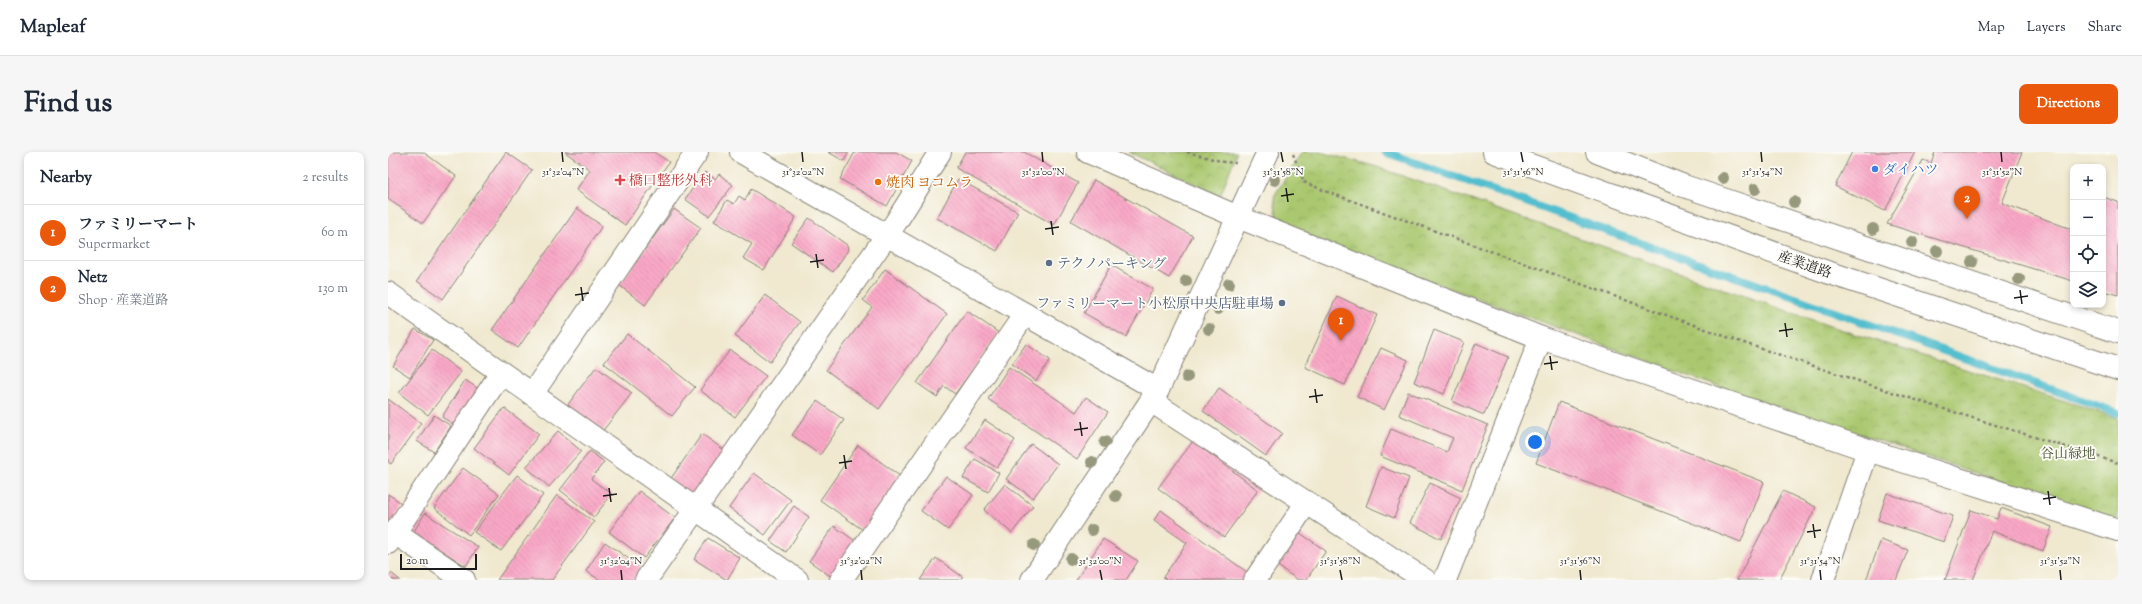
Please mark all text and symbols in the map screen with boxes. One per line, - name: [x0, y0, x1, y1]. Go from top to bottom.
- text: Mapleaf: [20, 14, 86, 41]
- text: Map: [1978, 18, 2005, 38]
- text: Layers: [2027, 18, 2065, 38]
- text: Share: [2087, 18, 2122, 38]
- text: Find us: [24, 84, 112, 124]
- button: Directions: [2019, 84, 2118, 124]
- place label: ダイハツ: [1883, 161, 1938, 181]
- marker: ダイハツ: [1870, 164, 1880, 174]
- map controls: [2070, 164, 2106, 308]
- button: +: [2070, 164, 2106, 200]
- text: 31°32'04"N: [542, 165, 584, 180]
- text: 31°32'02"N: [782, 165, 824, 180]
- text: 31°32'00"N: [1021, 165, 1065, 180]
- text: 31°31'58"N: [1263, 165, 1303, 180]
- text: 31°31'56"N: [1503, 165, 1543, 180]
- text: 31°31'54"N: [1742, 165, 1782, 180]
- text: 31°31'52"N: [1982, 165, 2022, 180]
- text: Nearby: [40, 166, 92, 190]
- text: 2 results: [303, 169, 348, 187]
- place label: 橋口整形外科: [629, 172, 713, 192]
- marker: 橋口整形外科: [614, 174, 626, 186]
- place label: 焼肉 ヨコムラ: [886, 174, 973, 194]
- marker: 焼肉 ヨコムラ: [873, 177, 883, 187]
- pin: 2: [1954, 186, 1980, 219]
- button: −: [2070, 200, 2106, 236]
- text: ファミリーマート: [78, 215, 198, 236]
- text: 1: [51, 224, 55, 242]
- text: 60 m: [321, 224, 348, 242]
- text: Supermarket: [78, 236, 150, 254]
- button: locate: [2070, 236, 2106, 272]
- street label: 産業道路: [1775, 247, 1834, 284]
- place label: テクノパーキング: [1057, 255, 1167, 275]
- marker: テクノパーキング: [1044, 258, 1054, 268]
- text: Netz: [78, 268, 107, 289]
- button: layers: [2070, 272, 2106, 308]
- text: 2: [50, 280, 56, 298]
- text: 130 m: [318, 280, 348, 298]
- text: Shop · 産業道路: [78, 292, 168, 310]
- place label: ファミリーマート小松原中央店駐車場: [1036, 295, 1274, 315]
- marker: ファミリーマート小松原中央店駐車場: [1277, 298, 1287, 308]
- pin: 1: [1328, 308, 1354, 341]
- your location: [1525, 432, 1545, 452]
- park label: 谷山緑地: [2040, 445, 2096, 465]
- scale bar: [400, 552, 477, 571]
- text: 20 m: [406, 553, 428, 569]
- text: 31°32'04"N: [600, 554, 642, 569]
- text: 31°32'02"N: [840, 554, 882, 569]
- text: 31°32'00"N: [1078, 554, 1122, 569]
- text: 31°31'58"N: [1320, 554, 1360, 569]
- text: 31°31'56"N: [1560, 554, 1600, 569]
- text: 31°31'54"N: [1800, 554, 1840, 569]
- text: 31°31'52"N: [2040, 554, 2080, 569]

